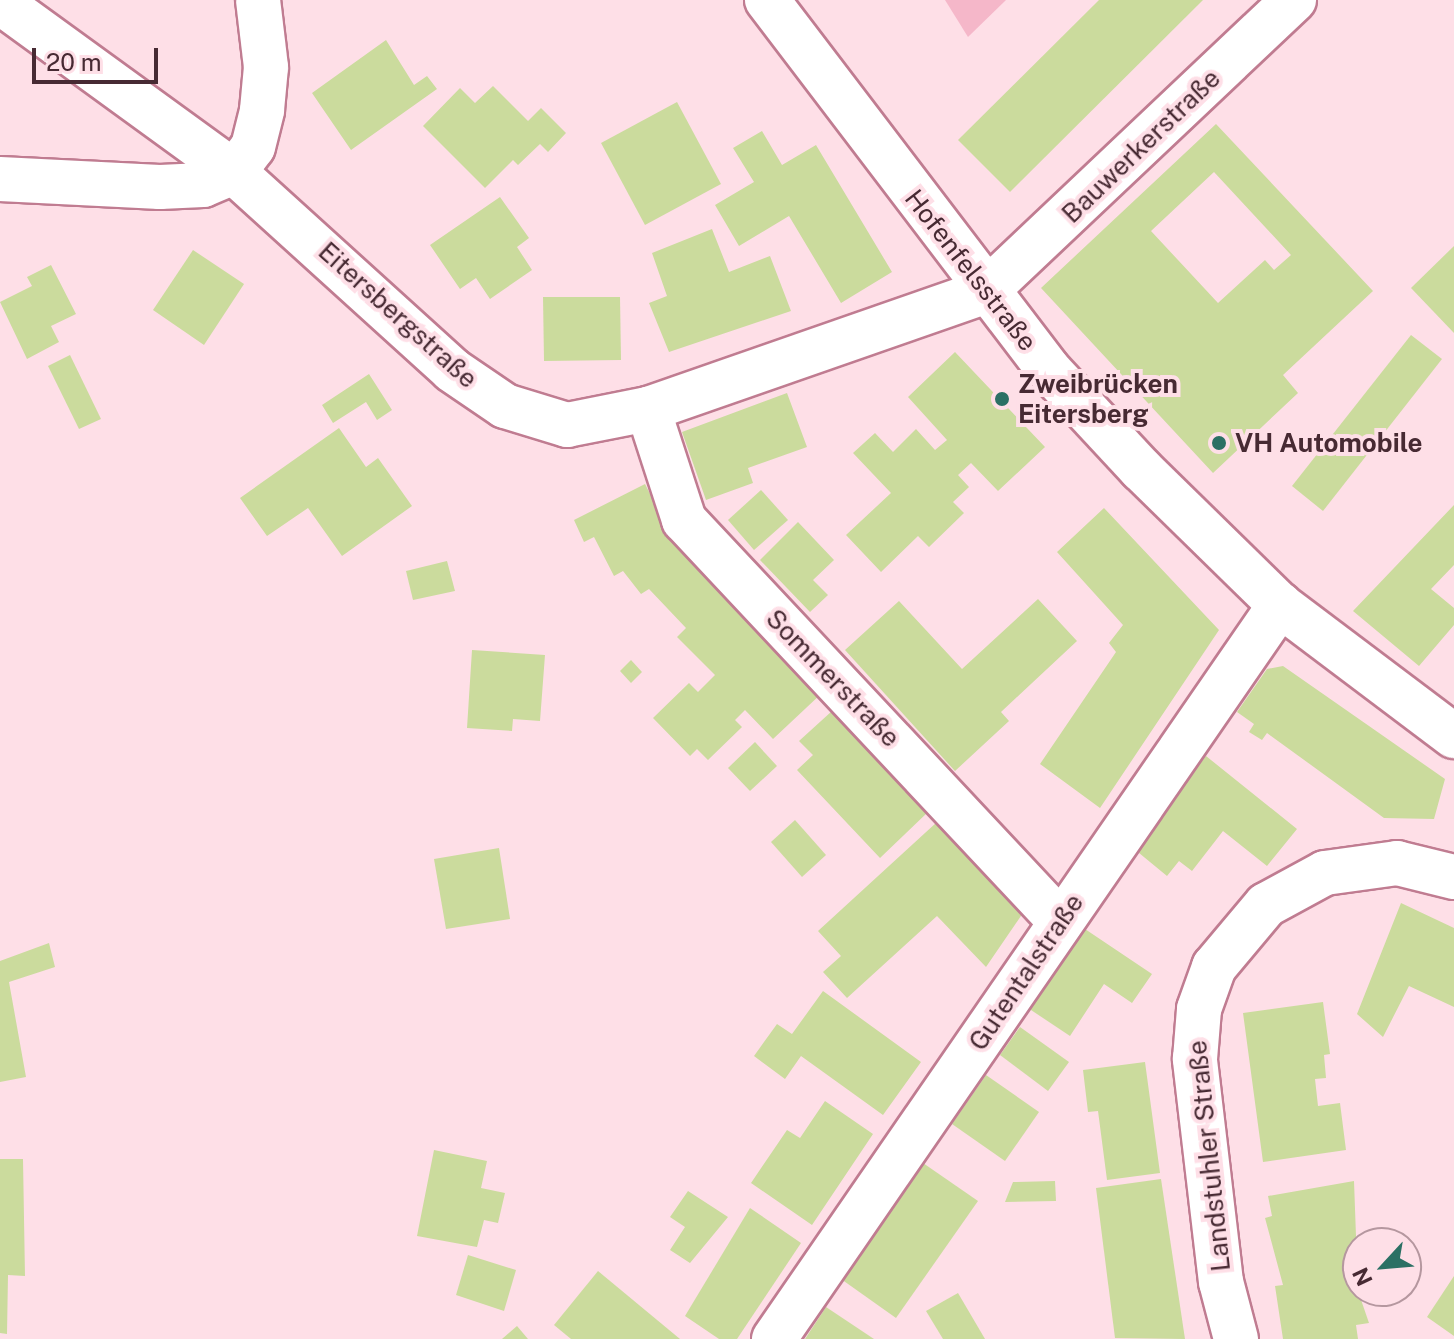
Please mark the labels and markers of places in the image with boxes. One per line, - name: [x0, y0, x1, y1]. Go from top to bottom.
- place label: Zweibrücken Eitersberg: [1018, 368, 1178, 430]
- marker: Zweibrücken Eitersberg: [993, 390, 1011, 408]
- place label: VH Automobile: [1235, 427, 1422, 459]
- marker: VH Automobile: [1210, 434, 1228, 452]

